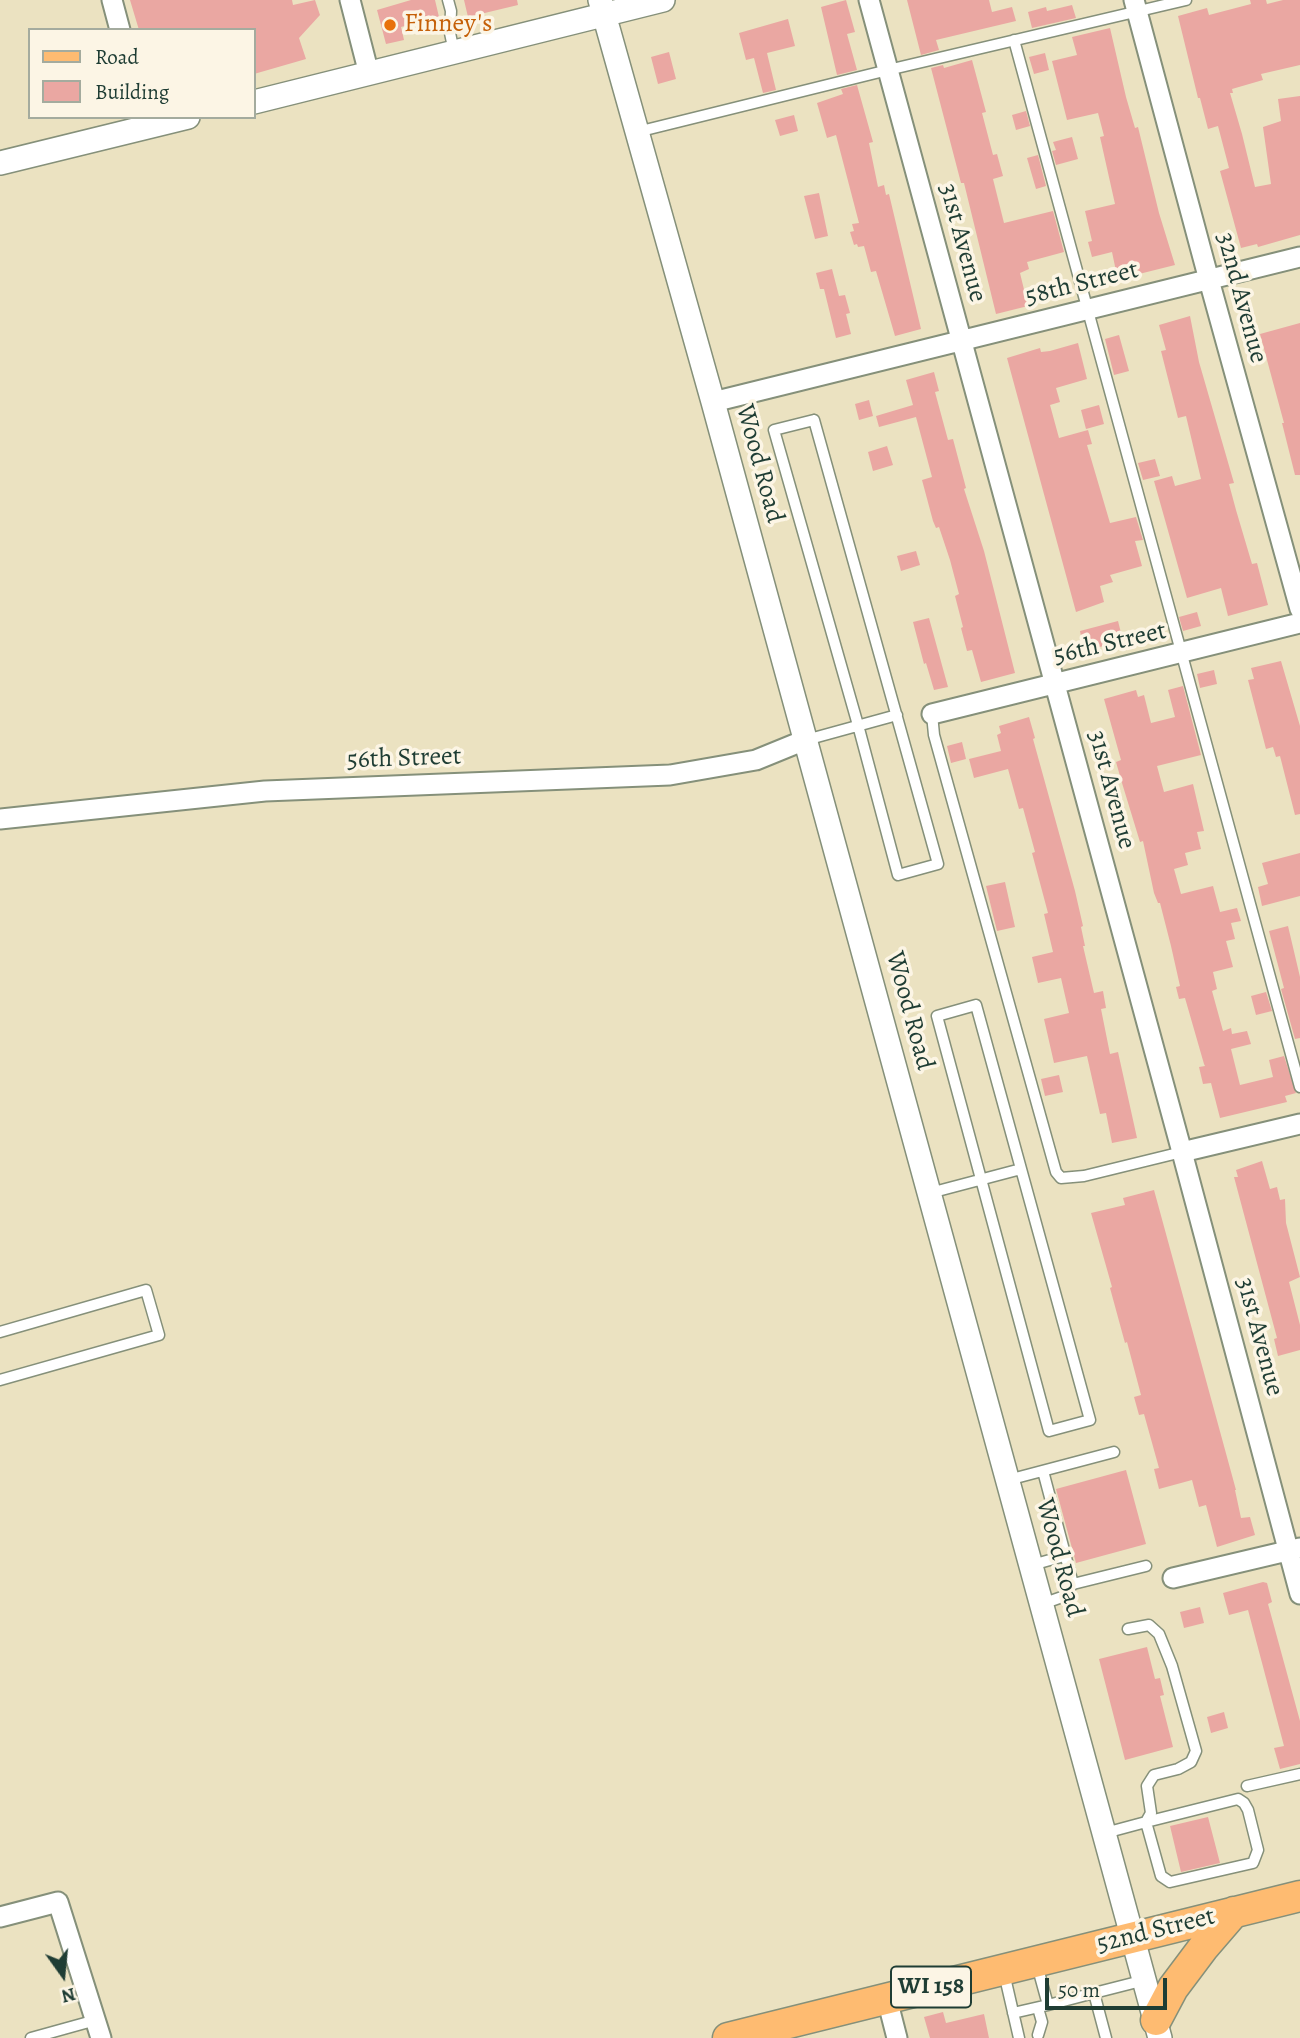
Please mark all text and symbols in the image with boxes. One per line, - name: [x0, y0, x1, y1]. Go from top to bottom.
- place label: Finney's: [404, 9, 492, 41]
- marker: Finney's: [382, 17, 398, 33]
- legend: [28, 28, 256, 119]
- text: Road: [95, 43, 139, 71]
- text: Building: [95, 78, 169, 106]
- street label: 31st Avenue: [931, 180, 993, 306]
- street label: 32nd Avenue: [1209, 229, 1273, 367]
- street label: 58th Street: [1022, 255, 1142, 313]
- street label: Wood Road: [728, 401, 790, 527]
- street label: 56th Street: [1051, 616, 1169, 672]
- street label: 31st Avenue: [1080, 727, 1142, 853]
- street label: 56th Street: [346, 741, 462, 777]
- street label: Wood Road: [878, 948, 940, 1074]
- street label: 31st Avenue: [1228, 1274, 1290, 1400]
- street label: Wood Road: [1028, 1495, 1090, 1621]
- street label: 52nd Street: [1094, 1901, 1218, 1961]
- north arrow: [28, 1940, 98, 2010]
- scale bar: [1048, 1965, 1170, 2009]
- road number: WI 158: [891, 1966, 971, 2008]
- text: 50 m: [1058, 1976, 1100, 2004]
- text: N: [58, 1981, 78, 2010]

